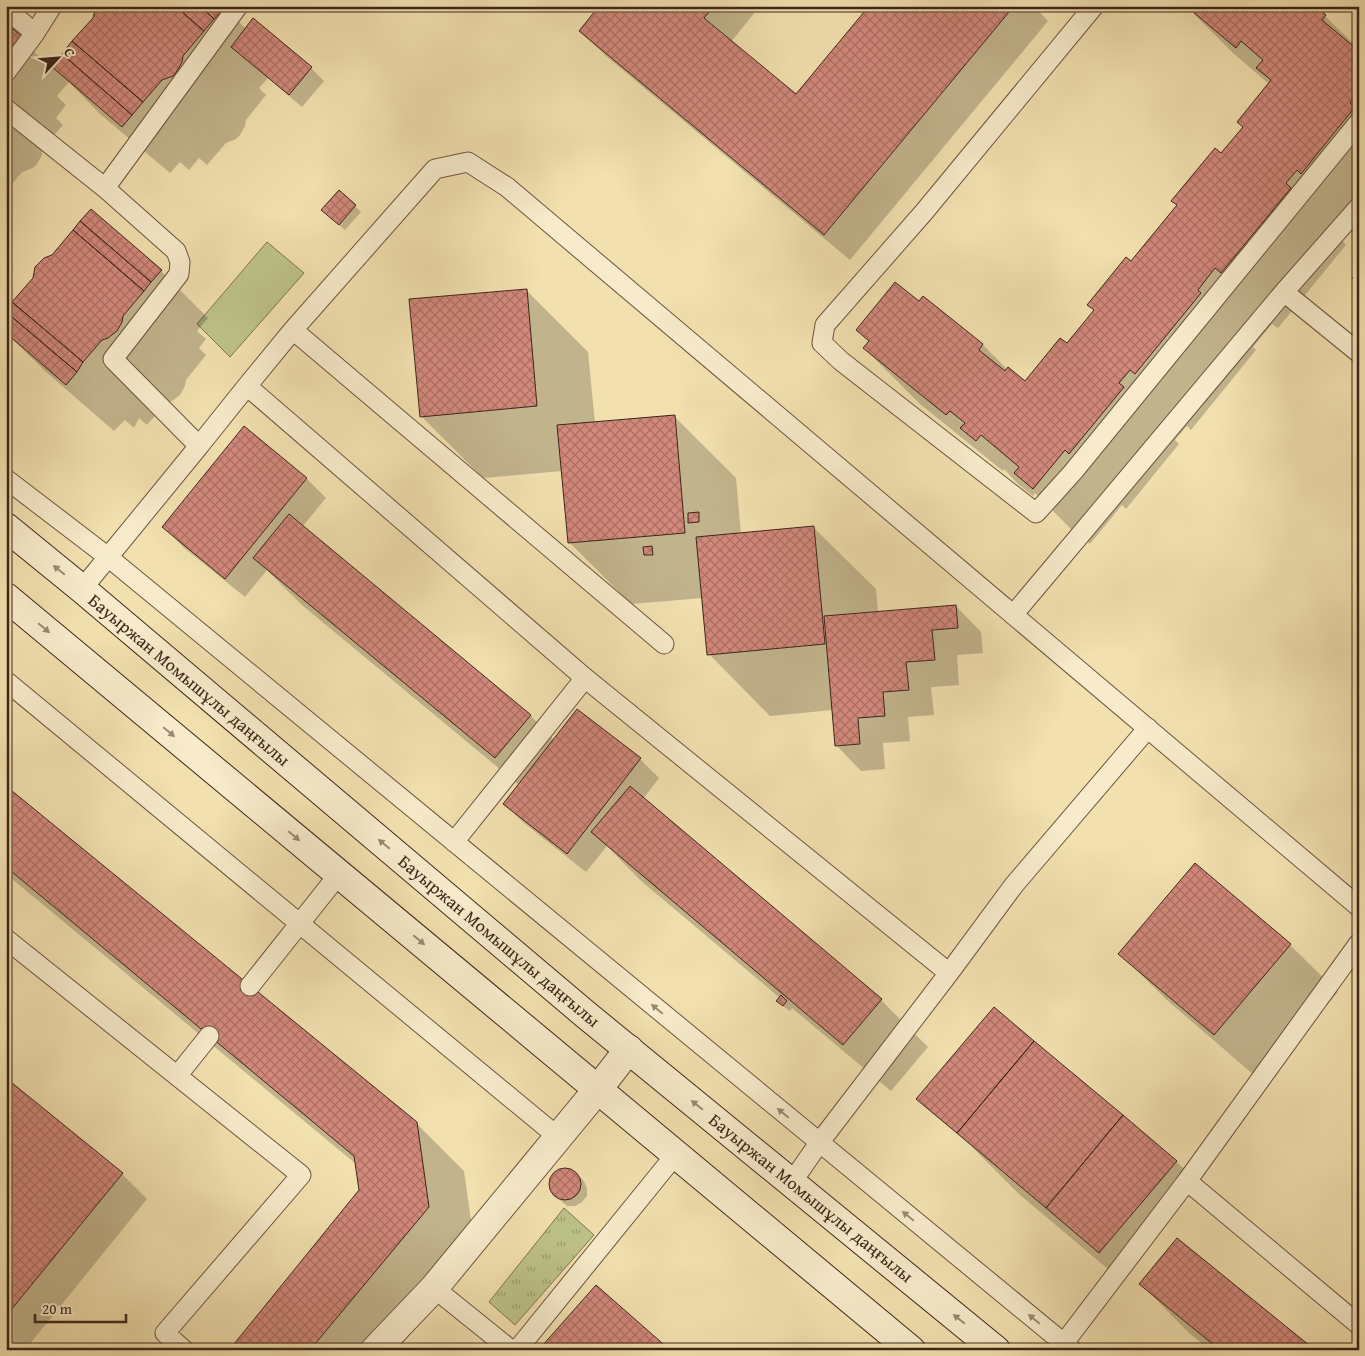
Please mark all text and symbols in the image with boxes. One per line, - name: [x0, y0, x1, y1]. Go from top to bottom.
- north arrow: [32, 32, 82, 82]
- text: С: [59, 44, 80, 60]
- one-way arrow: [53, 565, 66, 576]
- street label: Бауыржан Момышұлы даңғылы: [82, 587, 297, 773]
- one-way arrow: [37, 623, 50, 634]
- one-way arrow: [162, 727, 175, 738]
- one-way arrow: [287, 831, 300, 842]
- one-way arrow: [378, 839, 391, 850]
- street label: Бауыржан Момышұлы даңғылы: [392, 848, 607, 1034]
- one-way arrow: [412, 934, 424, 946]
- one-way arrow: [651, 1004, 664, 1015]
- one-way arrow: [691, 1100, 704, 1111]
- street label: Бауыржан Момышұлы даңғылы: [703, 1106, 920, 1289]
- one-way arrow: [777, 1107, 789, 1119]
- one-way arrow: [902, 1211, 915, 1222]
- scale bar: [35, 1291, 126, 1323]
- text: 20 m: [42, 1298, 73, 1319]
- one-way arrow: [952, 1313, 965, 1324]
- one-way arrow: [1028, 1314, 1040, 1325]

